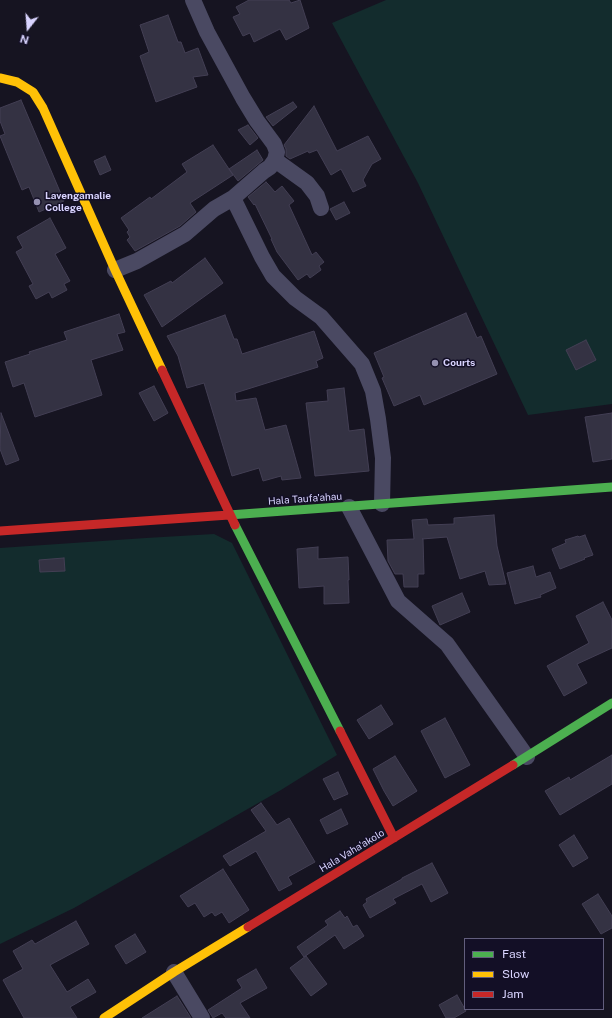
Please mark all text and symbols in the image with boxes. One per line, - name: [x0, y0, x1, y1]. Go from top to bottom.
- north arrow: [8, 8, 48, 48]
- text: N: [19, 32, 30, 46]
- place label: Lavengamalie College: [45, 190, 111, 214]
- marker: Lavengamalie College: [32, 197, 42, 207]
- place label: Courts: [443, 357, 475, 369]
- marker: Courts: [430, 358, 440, 368]
- street label: Hala Taufa'ahau: [268, 490, 342, 508]
- street label: Hala Vaha'akolo: [317, 827, 387, 875]
- legend: [464, 938, 604, 1010]
- text: Fast: [502, 947, 526, 961]
- text: Slow: [502, 967, 529, 981]
- text: Jam: [502, 987, 524, 1001]

